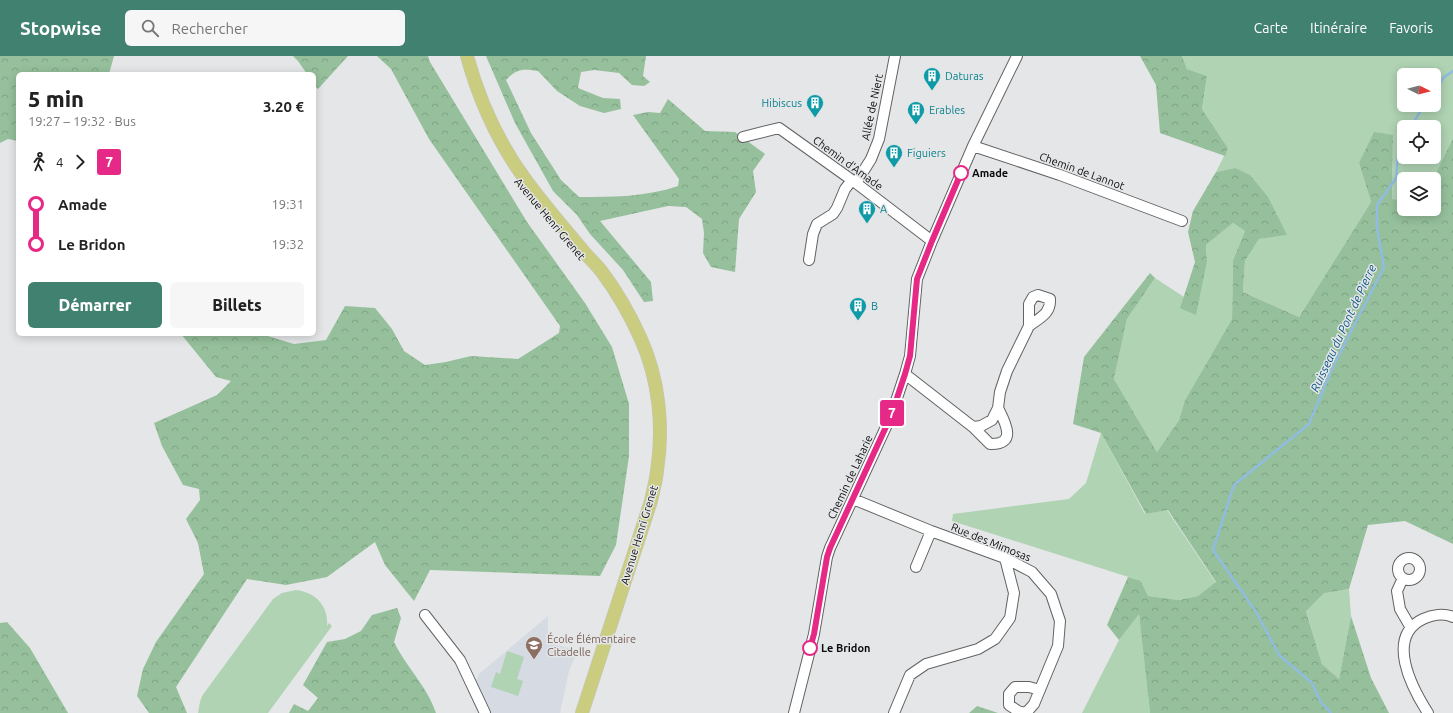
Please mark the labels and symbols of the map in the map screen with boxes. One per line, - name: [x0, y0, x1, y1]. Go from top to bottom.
- building icon: Daturas: [922, 66, 942, 91]
- north arrow: [1397, 68, 1441, 112]
- place label: Daturas: [945, 70, 984, 82]
- street label: Allée de Niert: [859, 72, 885, 141]
- building icon: Hibiscus: [805, 93, 825, 118]
- place label: Hibiscus: [762, 97, 802, 109]
- building icon: Erables: [906, 100, 926, 125]
- place label: Erables: [929, 104, 965, 116]
- street label: Chemin d'Amade: [811, 134, 885, 192]
- building icon: Figuiers: [884, 143, 904, 168]
- place label: Figuiers: [907, 147, 946, 159]
- street label: Chemin de Lannot: [1038, 150, 1127, 192]
- marker: Amade: [953, 165, 969, 181]
- place label: Amade: [972, 167, 1008, 179]
- street label: Avenue Henri Grenet: [512, 176, 588, 263]
- building icon: A: [857, 199, 877, 224]
- place label: A: [880, 203, 888, 215]
- water label: Ruisseau du Pont de Pierre: [1308, 262, 1378, 394]
- building icon: B: [848, 296, 868, 321]
- place label: B: [871, 300, 878, 312]
- line badge: 7: [879, 400, 905, 426]
- street label: Chemin de Laharie: [825, 433, 875, 521]
- street label: Avenue Henri Grenet: [618, 483, 660, 586]
- street label: Rue des Mimosas: [949, 521, 1033, 564]
- place label: École Élémentaire Citadelle: [547, 632, 636, 658]
- school or university icon: École Élémentaire Citadelle: [524, 635, 544, 660]
- marker: Le Bridon: [802, 640, 818, 656]
- place label: Le Bridon: [821, 642, 871, 654]

